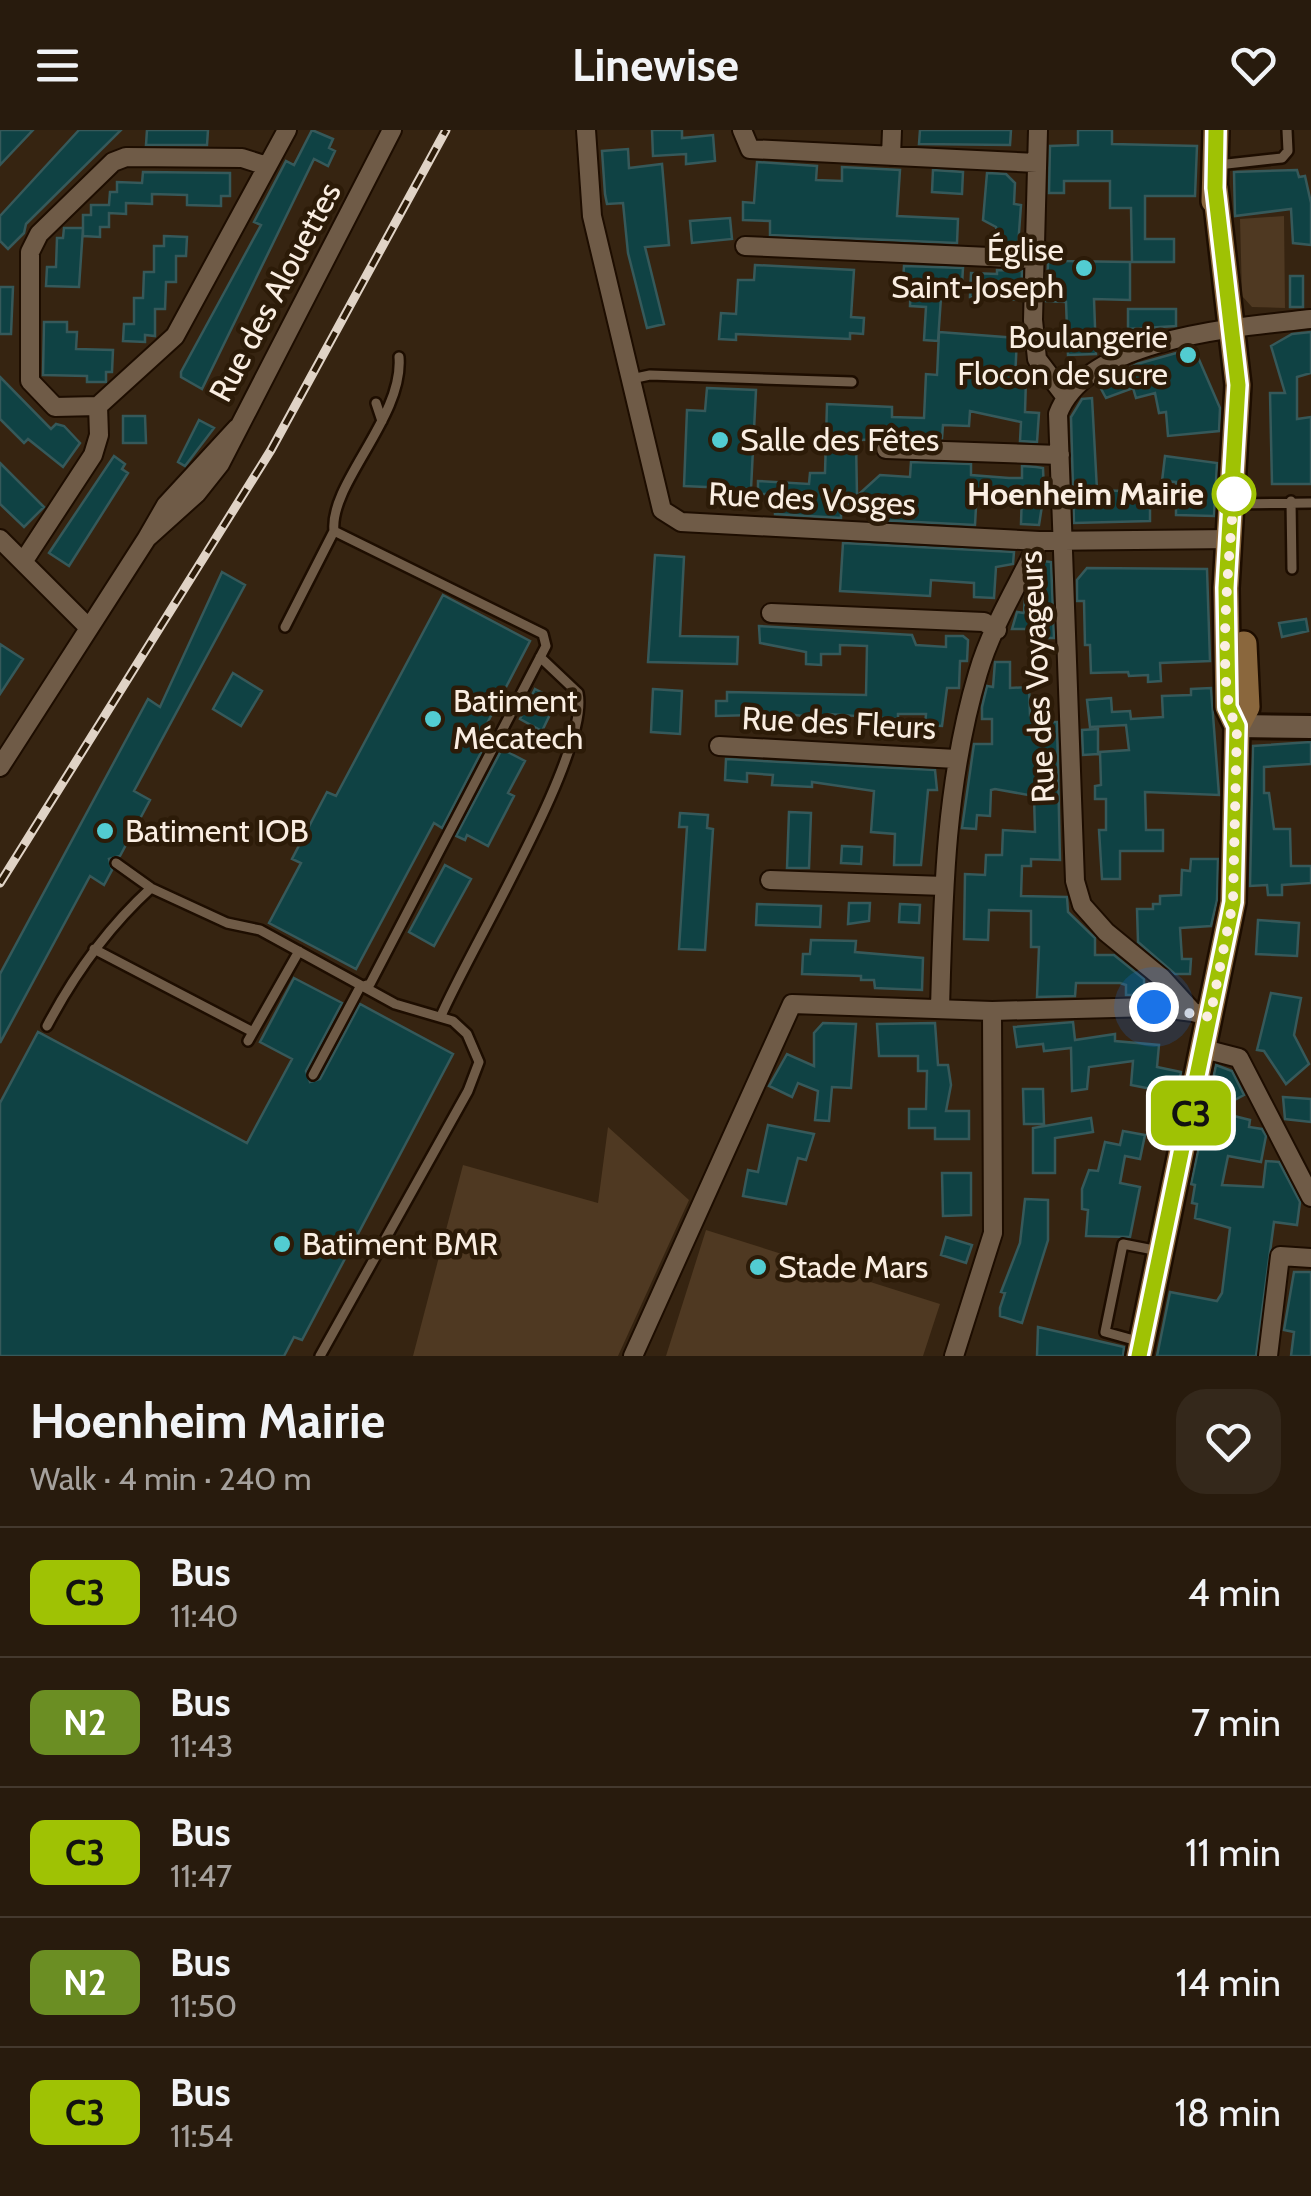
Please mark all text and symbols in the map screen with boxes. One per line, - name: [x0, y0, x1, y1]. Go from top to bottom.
- icon: menu: [30, 38, 85, 93]
- text: Linewise: [572, 38, 739, 92]
- icon: heart: [1226, 38, 1281, 93]
- street label: Rue des Alouettes: [200, 176, 349, 408]
- place label: Église Saint-Joseph: [891, 230, 1064, 306]
- marker: Église Saint-Joseph: [1073, 257, 1095, 279]
- place label: Boulangerie Flocon de sucre: [957, 317, 1168, 393]
- marker: Boulangerie Flocon de sucre: [1177, 344, 1199, 366]
- place label: Salle des Fêtes: [740, 420, 939, 459]
- marker: Salle des Fêtes: [709, 429, 731, 451]
- marker: Hoenheim Mairie: [1213, 473, 1255, 515]
- street label: Rue des Vosges: [707, 474, 917, 523]
- place label: Hoenheim Mairie: [967, 474, 1204, 513]
- street label: Rue des Voyageurs: [1010, 550, 1063, 804]
- place label: Batiment Mécatech: [453, 681, 583, 757]
- street label: Rue des Fleurs: [741, 698, 937, 747]
- marker: Batiment Mécatech: [422, 708, 444, 730]
- place label: Batiment IOB: [125, 811, 309, 850]
- marker: Batiment IOB: [94, 820, 116, 842]
- your location: [1129, 982, 1179, 1032]
- line badge: C3: [1146, 1080, 1236, 1146]
- text: C3: [1171, 1092, 1211, 1135]
- place label: Batiment BMR: [302, 1224, 498, 1263]
- marker: Batiment BMR: [271, 1233, 293, 1255]
- place label: Stade Mars: [778, 1247, 928, 1286]
- marker: Stade Mars: [747, 1256, 769, 1278]
- button: heart: [1176, 1389, 1281, 1494]
- text: Hoenheim Mairie: [30, 1392, 385, 1450]
- text: Walk · 4 min · 240 m: [30, 1459, 312, 1498]
- text: Bus: [170, 1549, 231, 1596]
- text: 4 min: [1188, 1569, 1281, 1616]
- text: C3: [65, 1571, 105, 1614]
- text: 11:40: [170, 1596, 238, 1635]
- text: Bus: [170, 1679, 231, 1726]
- text: 7 min: [1191, 1699, 1281, 1746]
- text: N2: [63, 1701, 107, 1744]
- text: 11:43: [170, 1726, 233, 1765]
- text: Bus: [170, 1809, 231, 1856]
- text: 11 min: [1185, 1829, 1281, 1876]
- text: C3: [65, 1831, 105, 1874]
- text: 11:47: [170, 1856, 232, 1895]
- text: Bus: [170, 1939, 231, 1986]
- text: 14 min: [1175, 1959, 1281, 2006]
- text: N2: [63, 1961, 107, 2004]
- text: 11:50: [170, 1986, 237, 2025]
- text: Bus: [170, 2069, 231, 2116]
- text: 18 min: [1174, 2089, 1281, 2136]
- text: C3: [65, 2091, 105, 2134]
- text: 11:54: [170, 2116, 233, 2155]

